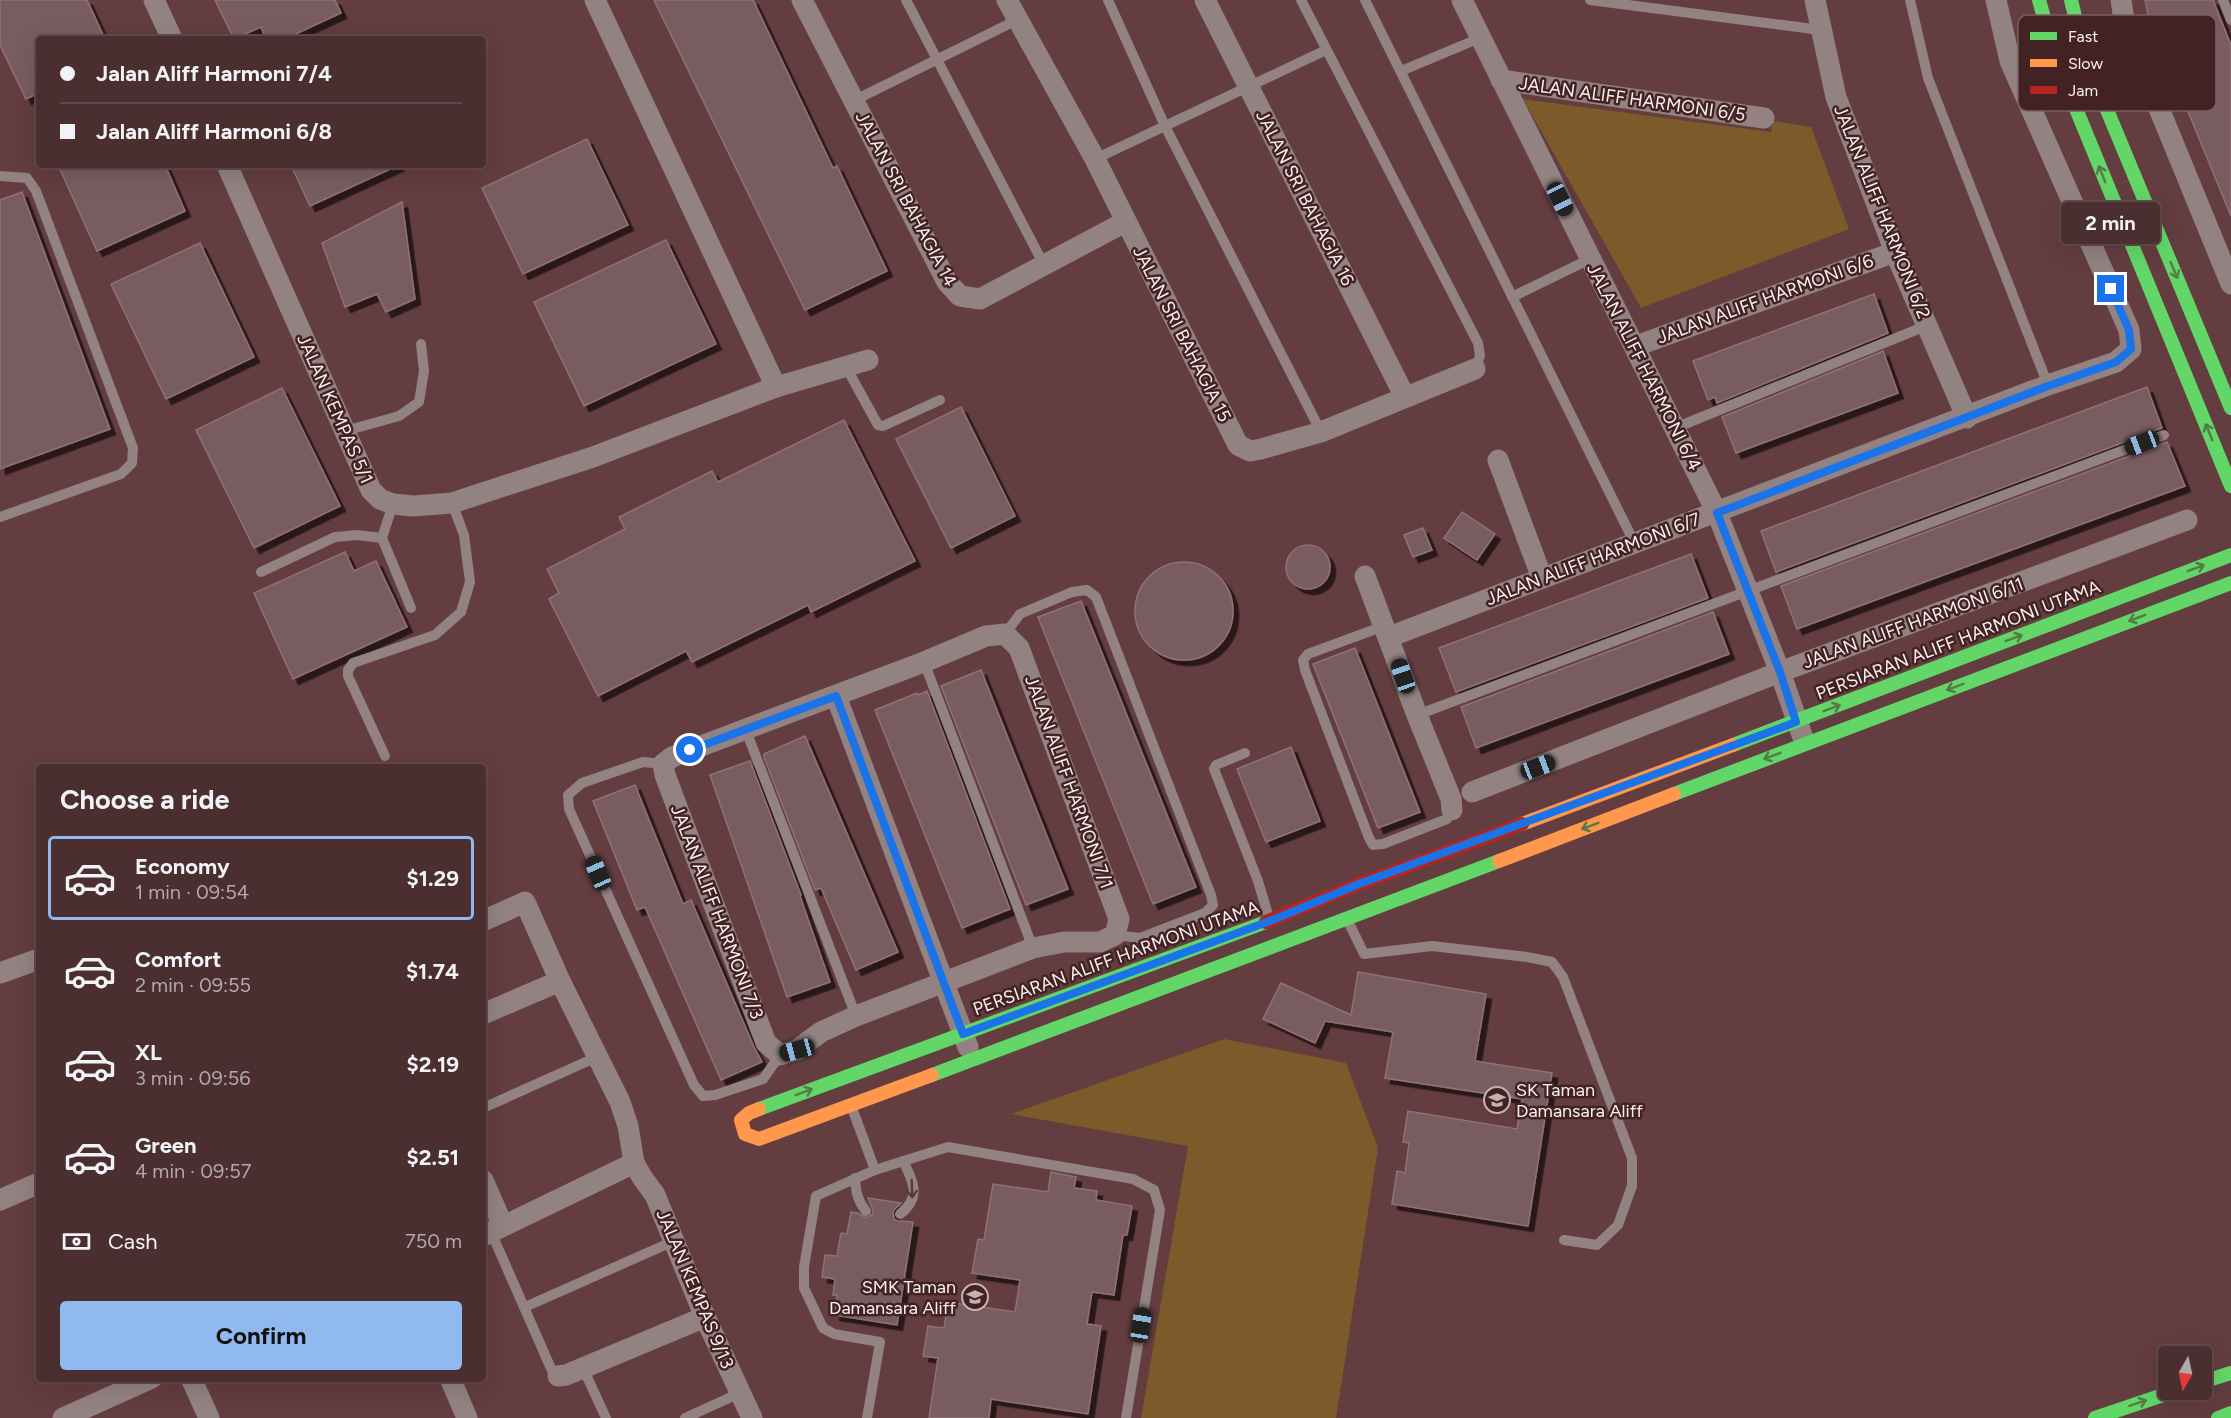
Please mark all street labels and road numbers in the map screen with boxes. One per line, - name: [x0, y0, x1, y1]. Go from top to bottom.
- street label: JALAN ALIFF HARMONI 6/5: [1517, 72, 1747, 126]
- street label: JALAN ALIFF HARMONI 6/2: [1829, 102, 1935, 322]
- street label: JALAN SRI BAHAGIA 16: [1251, 107, 1359, 289]
- street label: JALAN SRI BAHAGIA 14: [851, 108, 961, 290]
- street label: JALAN SRI BAHAGIA 15: [1128, 243, 1236, 425]
- street label: JALAN ALIFF HARMONI 6/6: [1654, 250, 1876, 348]
- street label: JALAN ALIFF HARMONI 6/4: [1582, 260, 1706, 474]
- street label: JALAN KEMPAS 5/1: [292, 331, 378, 487]
- street label: JALAN ALIFF HARMONI 6/7: [1483, 508, 1704, 610]
- street label: JALAN ALIFF HARMONI 6/11: [1800, 573, 2026, 673]
- street label: PERSIARAN ALIFF HARMONI UTAMA: [1813, 575, 2103, 705]
- street label: JALAN ALIFF HARMONI 7/1: [1020, 672, 1118, 892]
- street label: JALAN ALIFF HARMONI 7/3: [666, 802, 768, 1022]
- street label: PERSIARAN ALIFF HARMONI UTAMA: [970, 896, 1262, 1020]
- street label: JALAN KEMPAS 9/13: [652, 1206, 738, 1372]

